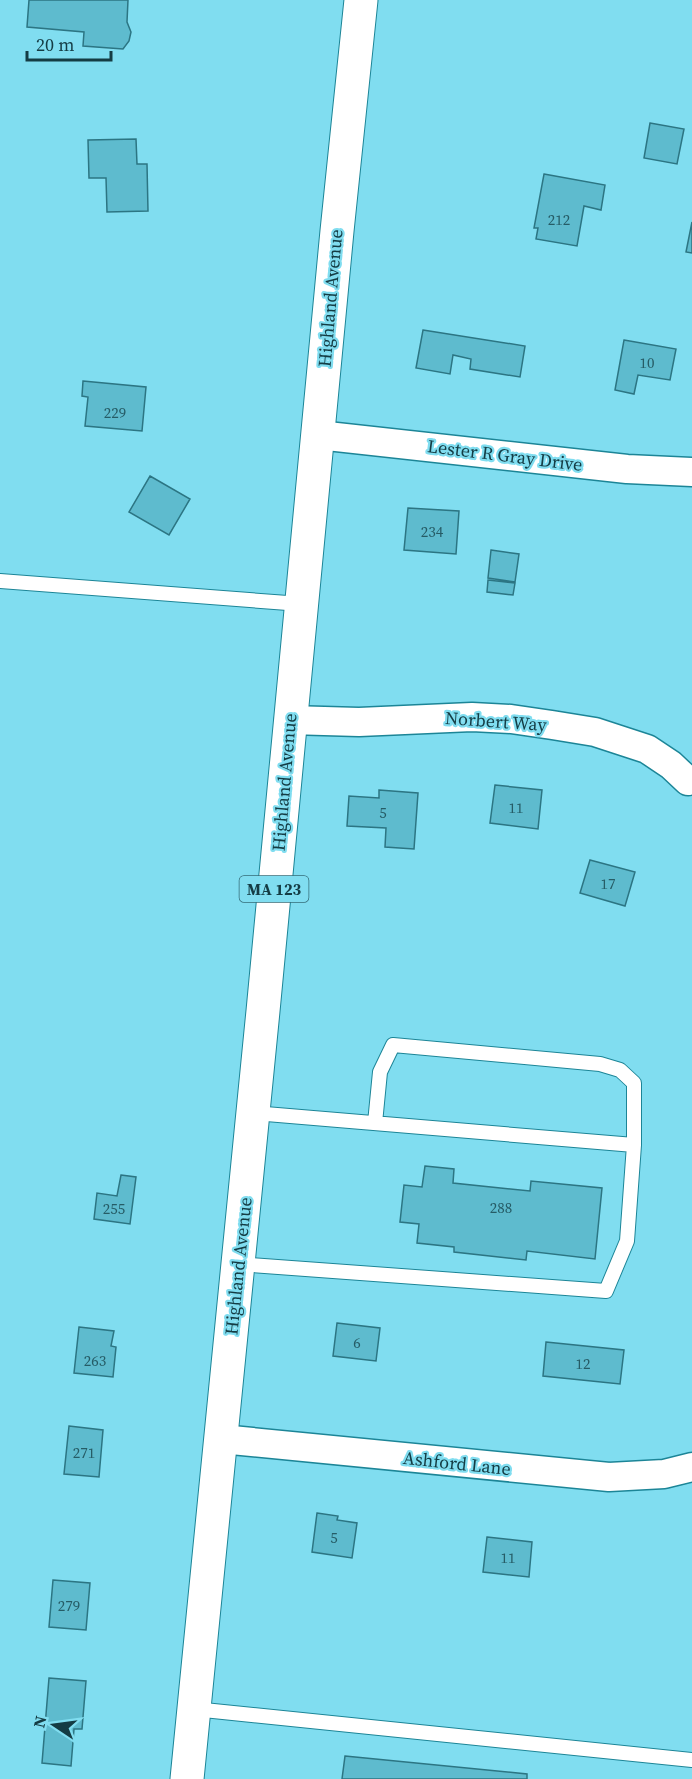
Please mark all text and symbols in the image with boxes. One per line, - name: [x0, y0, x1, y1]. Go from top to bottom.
- scale bar: [27, 24, 111, 62]
- text: 20 m: [36, 32, 74, 57]
- house number: 212: [548, 209, 570, 230]
- street label: Highland Avenue: [312, 228, 348, 368]
- house number: 10: [639, 352, 655, 373]
- house number: 229: [104, 402, 126, 423]
- street label: Lester R Gray Drive: [426, 433, 584, 477]
- house number: 234: [421, 521, 444, 542]
- street label: Norbert Way: [444, 705, 548, 737]
- street label: Highland Avenue: [266, 712, 302, 852]
- house number: 11: [508, 797, 524, 818]
- house number: 5: [379, 802, 387, 823]
- house number: 17: [600, 873, 616, 894]
- road number: MA 123: [240, 876, 308, 902]
- street label: Highland Avenue: [218, 1196, 258, 1336]
- house number: 288: [490, 1197, 512, 1218]
- house number: 255: [103, 1198, 125, 1219]
- house number: 6: [353, 1332, 361, 1353]
- house number: 263: [84, 1350, 106, 1371]
- house number: 12: [575, 1353, 591, 1374]
- house number: 271: [73, 1442, 95, 1463]
- street label: Ashford Lane: [402, 1445, 512, 1481]
- house number: 5: [330, 1527, 338, 1548]
- house number: 11: [500, 1547, 516, 1568]
- house number: 279: [58, 1595, 80, 1616]
- north arrow: [24, 1695, 84, 1755]
- text: N: [27, 1713, 51, 1730]

